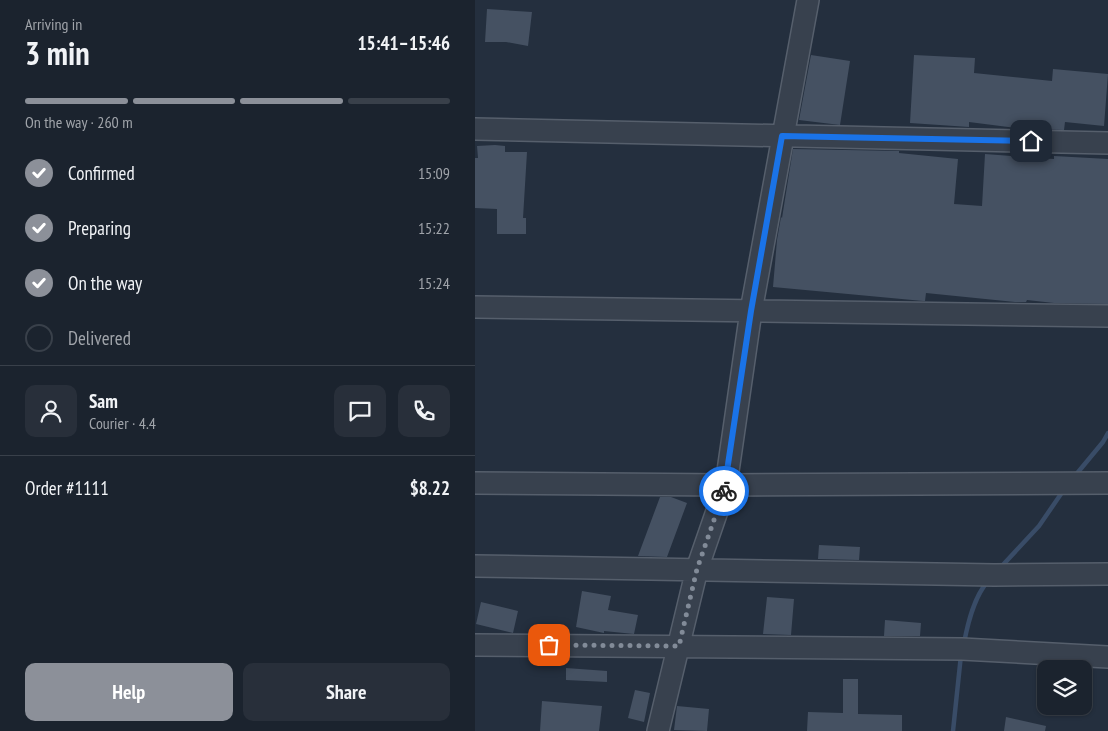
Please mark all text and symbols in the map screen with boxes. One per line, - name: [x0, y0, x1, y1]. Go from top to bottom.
- text: Arriving in: [25, 14, 82, 34]
- text: 15:41–15:46: [357, 31, 450, 55]
- text: 3 min: [25, 32, 90, 74]
- text: On the way · 260 m: [25, 112, 133, 132]
- pin: [1010, 120, 1052, 162]
- icon: home: [1017, 127, 1045, 155]
- icon: check: [25, 159, 53, 187]
- text: Confirmed: [68, 161, 135, 185]
- text: 15:09: [418, 163, 450, 183]
- icon: check: [25, 214, 53, 242]
- text: Preparing: [68, 216, 131, 240]
- text: 15:22: [418, 218, 450, 238]
- icon: check: [25, 269, 53, 297]
- text: On the way: [68, 271, 142, 295]
- text: 15:24: [418, 273, 450, 293]
- text: Delivered: [68, 326, 131, 350]
- button: person: [25, 385, 77, 437]
- button: chat: [334, 385, 386, 437]
- button: phone: [398, 385, 450, 437]
- text: Sam: [89, 389, 118, 413]
- text: Courier · 4.4: [89, 413, 156, 433]
- courier: [699, 466, 749, 516]
- text: Order #1111: [25, 476, 109, 500]
- text: $8.22: [410, 476, 450, 500]
- icon: bike: [710, 477, 738, 505]
- pin: [528, 624, 570, 666]
- icon: bag: [535, 631, 563, 659]
- map controls: [1037, 660, 1092, 715]
- button: layers: [1037, 660, 1092, 715]
- button: Help: [25, 663, 233, 721]
- button: Share: [243, 663, 450, 721]

